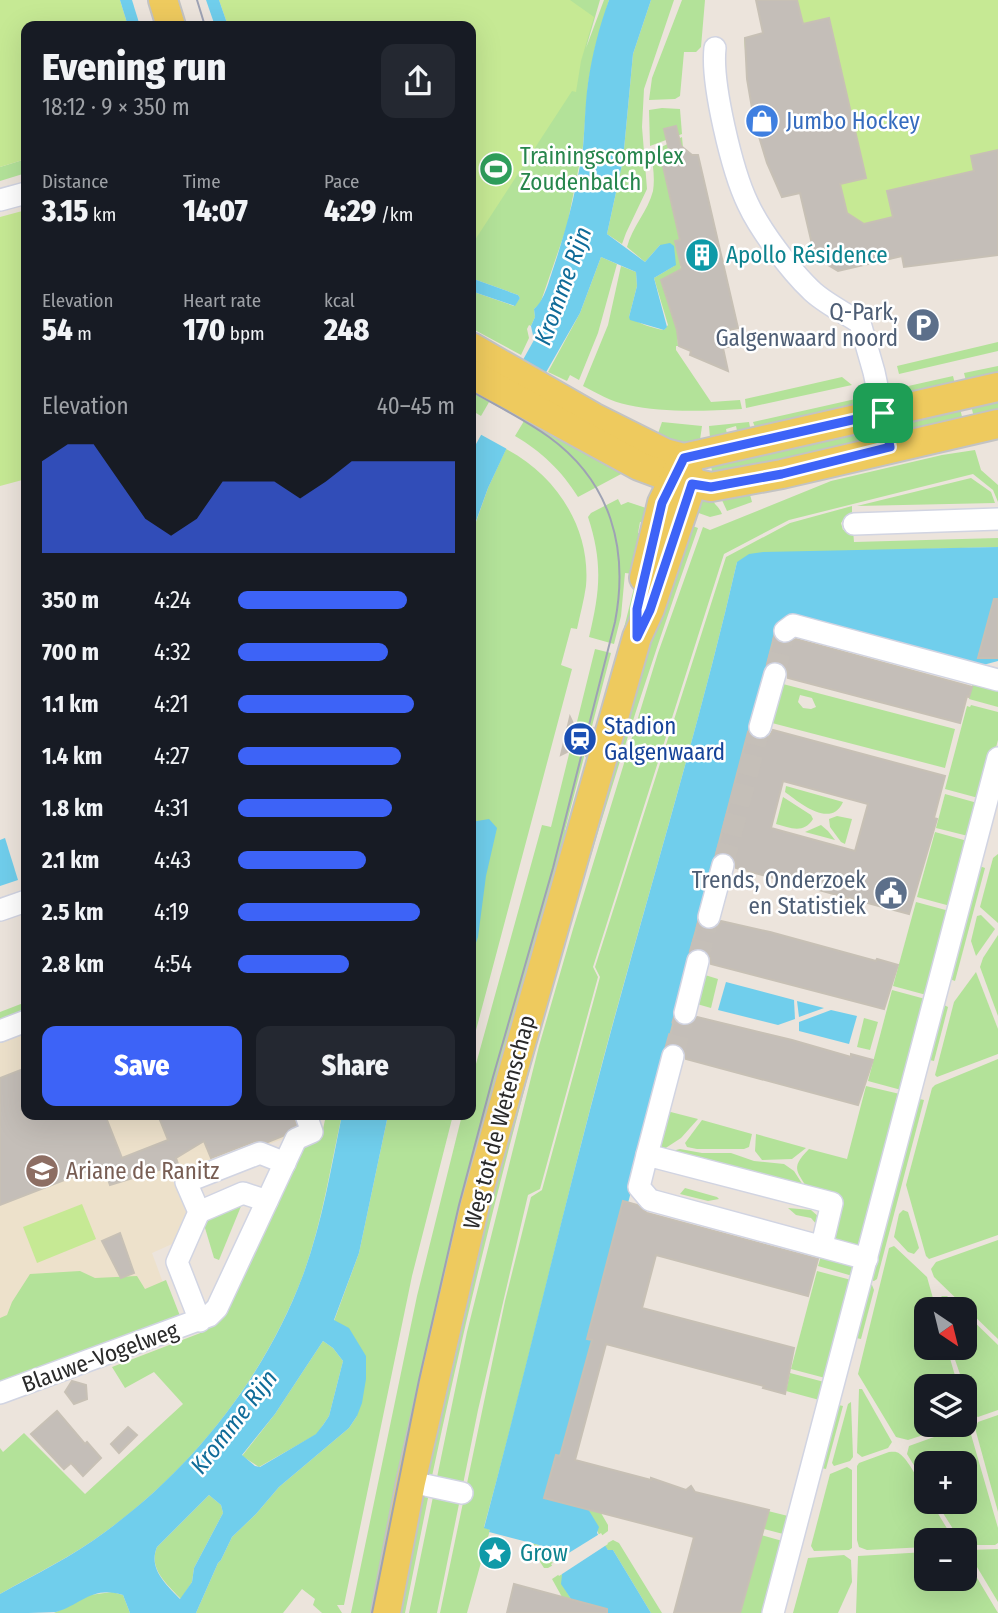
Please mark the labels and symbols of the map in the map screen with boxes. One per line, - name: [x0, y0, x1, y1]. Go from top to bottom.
- shop icon: Jumbo Hockey: [743, 102, 781, 140]
- place label: Jumbo Hockey: [786, 107, 920, 135]
- place label: Trainingscomplex Zoudenbalch: [520, 142, 683, 196]
- sports icon: Trainingscomplex Zoudenbalch: [477, 150, 515, 188]
- water label: Kromme Rijn: [529, 223, 597, 349]
- building icon: Apollo Résidence: [683, 236, 721, 274]
- place label: Apollo Résidence: [726, 241, 888, 269]
- place label: Q-Park, Galgenwaard noord: [715, 298, 898, 352]
- parking icon: Q-Park, Galgenwaard noord: [904, 306, 942, 344]
- pin: [853, 383, 913, 443]
- place label: Stadion Galgenwaard: [604, 712, 725, 766]
- station icon: Stadion Galgenwaard: [561, 720, 599, 758]
- place label: Trends, Onderzoek en Statistiek: [692, 866, 866, 920]
- public building icon: Trends, Onderzoek en Statistiek: [872, 874, 910, 912]
- street label: Weg tot de Wetenschap: [457, 1012, 541, 1232]
- school or university icon: Ariane de Ranitz: [23, 1152, 61, 1190]
- place label: Ariane de Ranitz: [66, 1157, 219, 1185]
- north arrow: [914, 1297, 976, 1360]
- street label: Blauwe-Vogelweg: [18, 1316, 182, 1398]
- water label: Kromme Rijn: [185, 1364, 283, 1480]
- place icon: Grow: [476, 1534, 514, 1572]
- place label: Grow: [520, 1539, 568, 1567]

